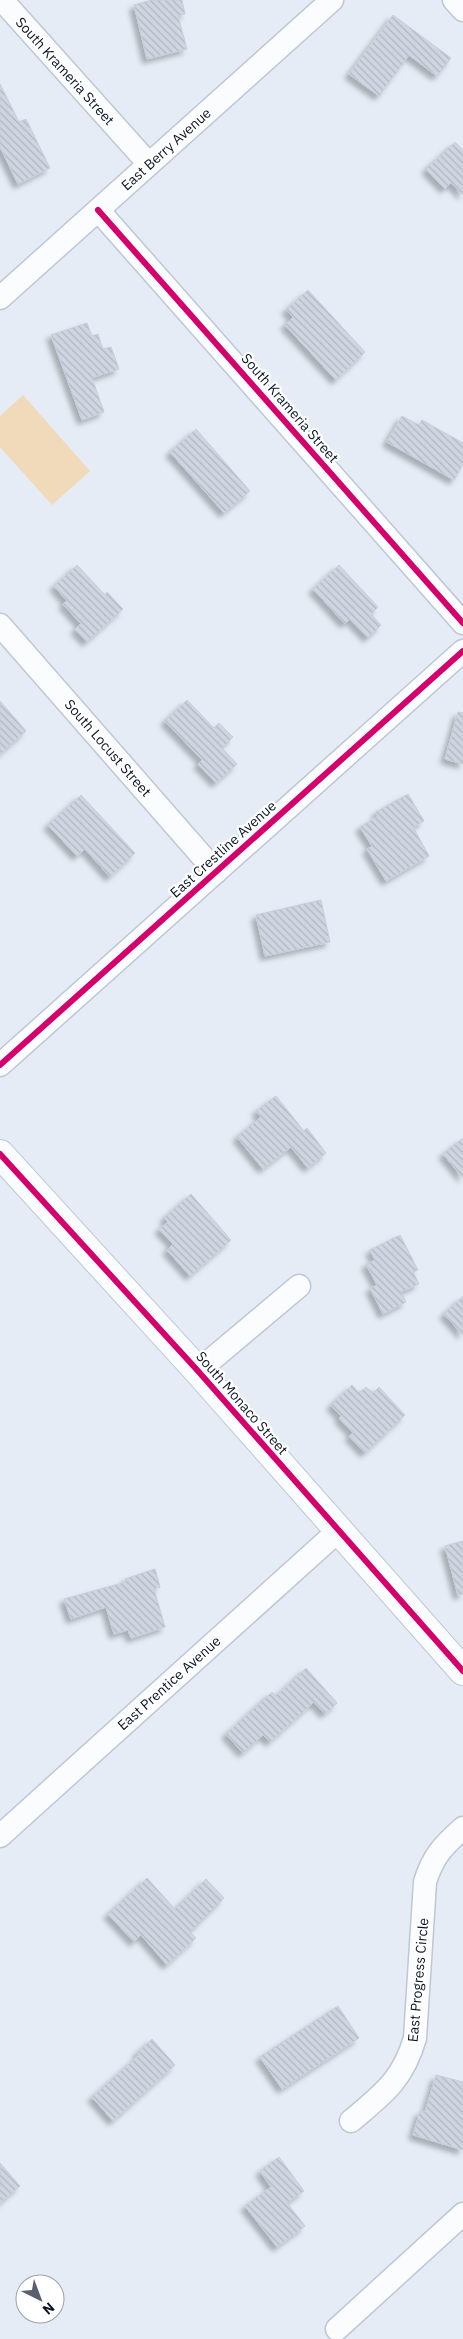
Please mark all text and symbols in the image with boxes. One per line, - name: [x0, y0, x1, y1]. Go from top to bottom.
- street label: South Krameria Street: [12, 13, 118, 129]
- street label: East Berry Avenue: [117, 104, 215, 194]
- street label: South Krameria Street: [238, 350, 342, 466]
- street label: South Locust Street: [61, 696, 155, 800]
- street label: East Crestline Avenue: [166, 796, 280, 901]
- street label: South Monaco Street: [192, 1348, 292, 1458]
- street label: East Prentice Avenue: [114, 1632, 225, 1734]
- street label: East Progress Circle: [404, 1917, 432, 2043]
- north arrow: [15, 2274, 65, 2324]
- text: N: [39, 2299, 58, 2319]

